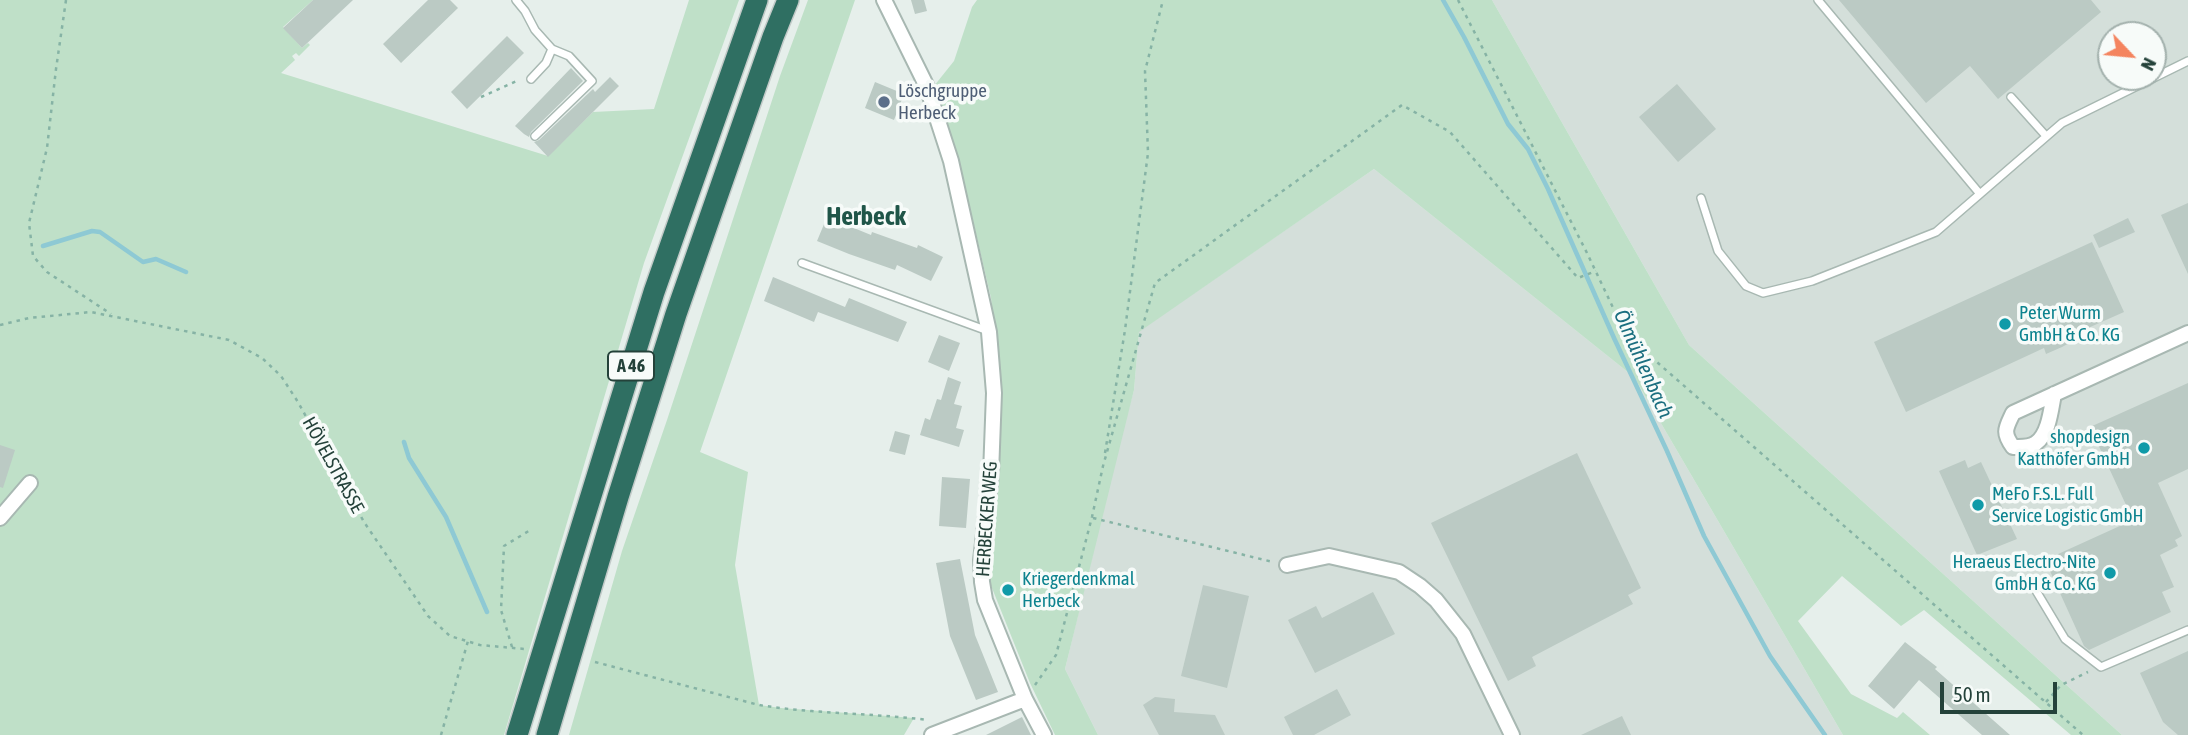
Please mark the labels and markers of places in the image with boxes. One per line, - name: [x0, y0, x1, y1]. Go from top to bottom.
- place label: Löschgruppe Herbeck: [898, 80, 987, 124]
- marker: Löschgruppe Herbeck: [876, 94, 892, 110]
- place label: Peter Wurm GmbH & Co. KG: [2019, 302, 2120, 346]
- marker: Peter Wurm GmbH & Co. KG: [1997, 316, 2013, 332]
- place label: shopdesign Katthöfer GmbH: [2017, 426, 2130, 470]
- marker: shopdesign Katthöfer GmbH: [2136, 440, 2152, 456]
- place label: MeFo F.S.L. Full Service Logistic GmbH: [1992, 483, 2143, 527]
- marker: MeFo F.S.L. Full Service Logistic GmbH: [1970, 497, 1986, 513]
- place label: Heraeus Electro-Nite GmbH & Co. KG: [1952, 551, 2096, 595]
- marker: Heraeus Electro-Nite GmbH & Co. KG: [2102, 565, 2118, 581]
- place label: Kriegerdenkmal Herbeck: [1022, 568, 1135, 612]
- marker: Kriegerdenkmal Herbeck: [1000, 582, 1016, 598]

